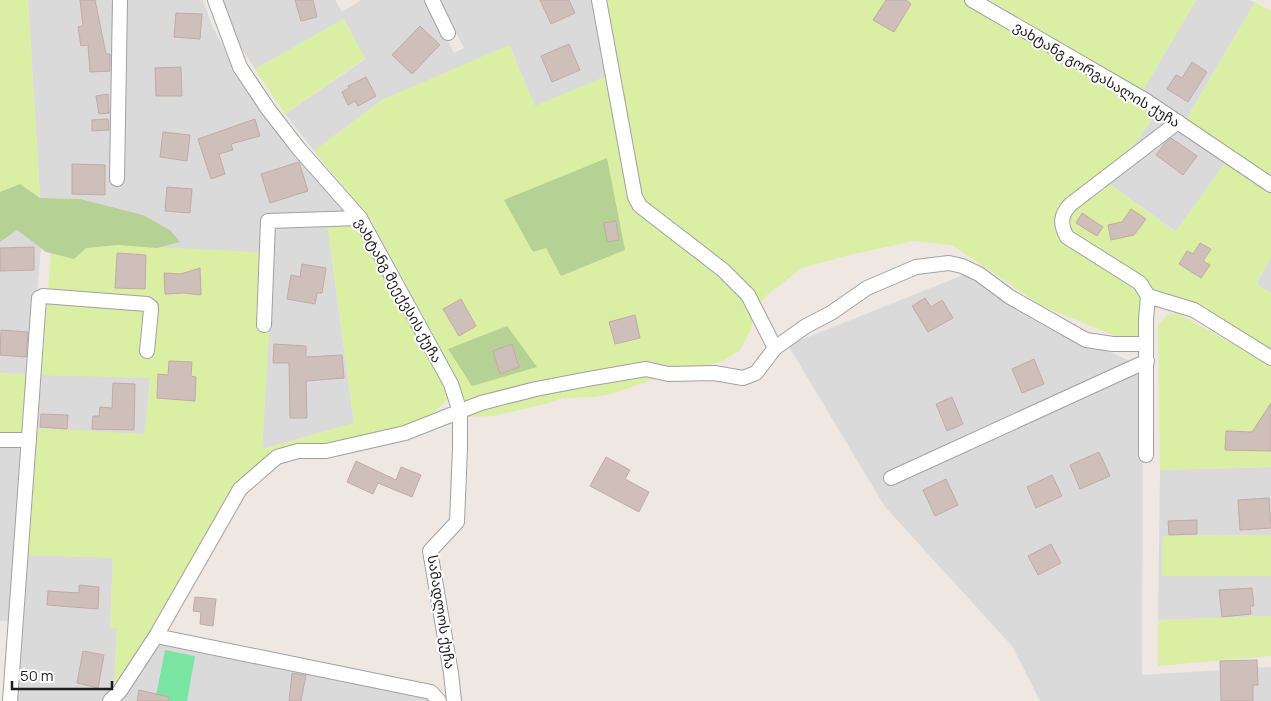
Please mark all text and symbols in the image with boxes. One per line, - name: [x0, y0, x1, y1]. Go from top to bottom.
- street label: ვახტანგ გორგასალის ქუჩა: [1010, 17, 1184, 131]
- street label: ვახტანგ მეექვსის ქუჩა: [351, 214, 447, 366]
- street label: სამადლოს ქუჩა: [424, 554, 460, 670]
- scale bar: [12, 658, 112, 690]
- text: 50 m: [20, 665, 54, 686]

